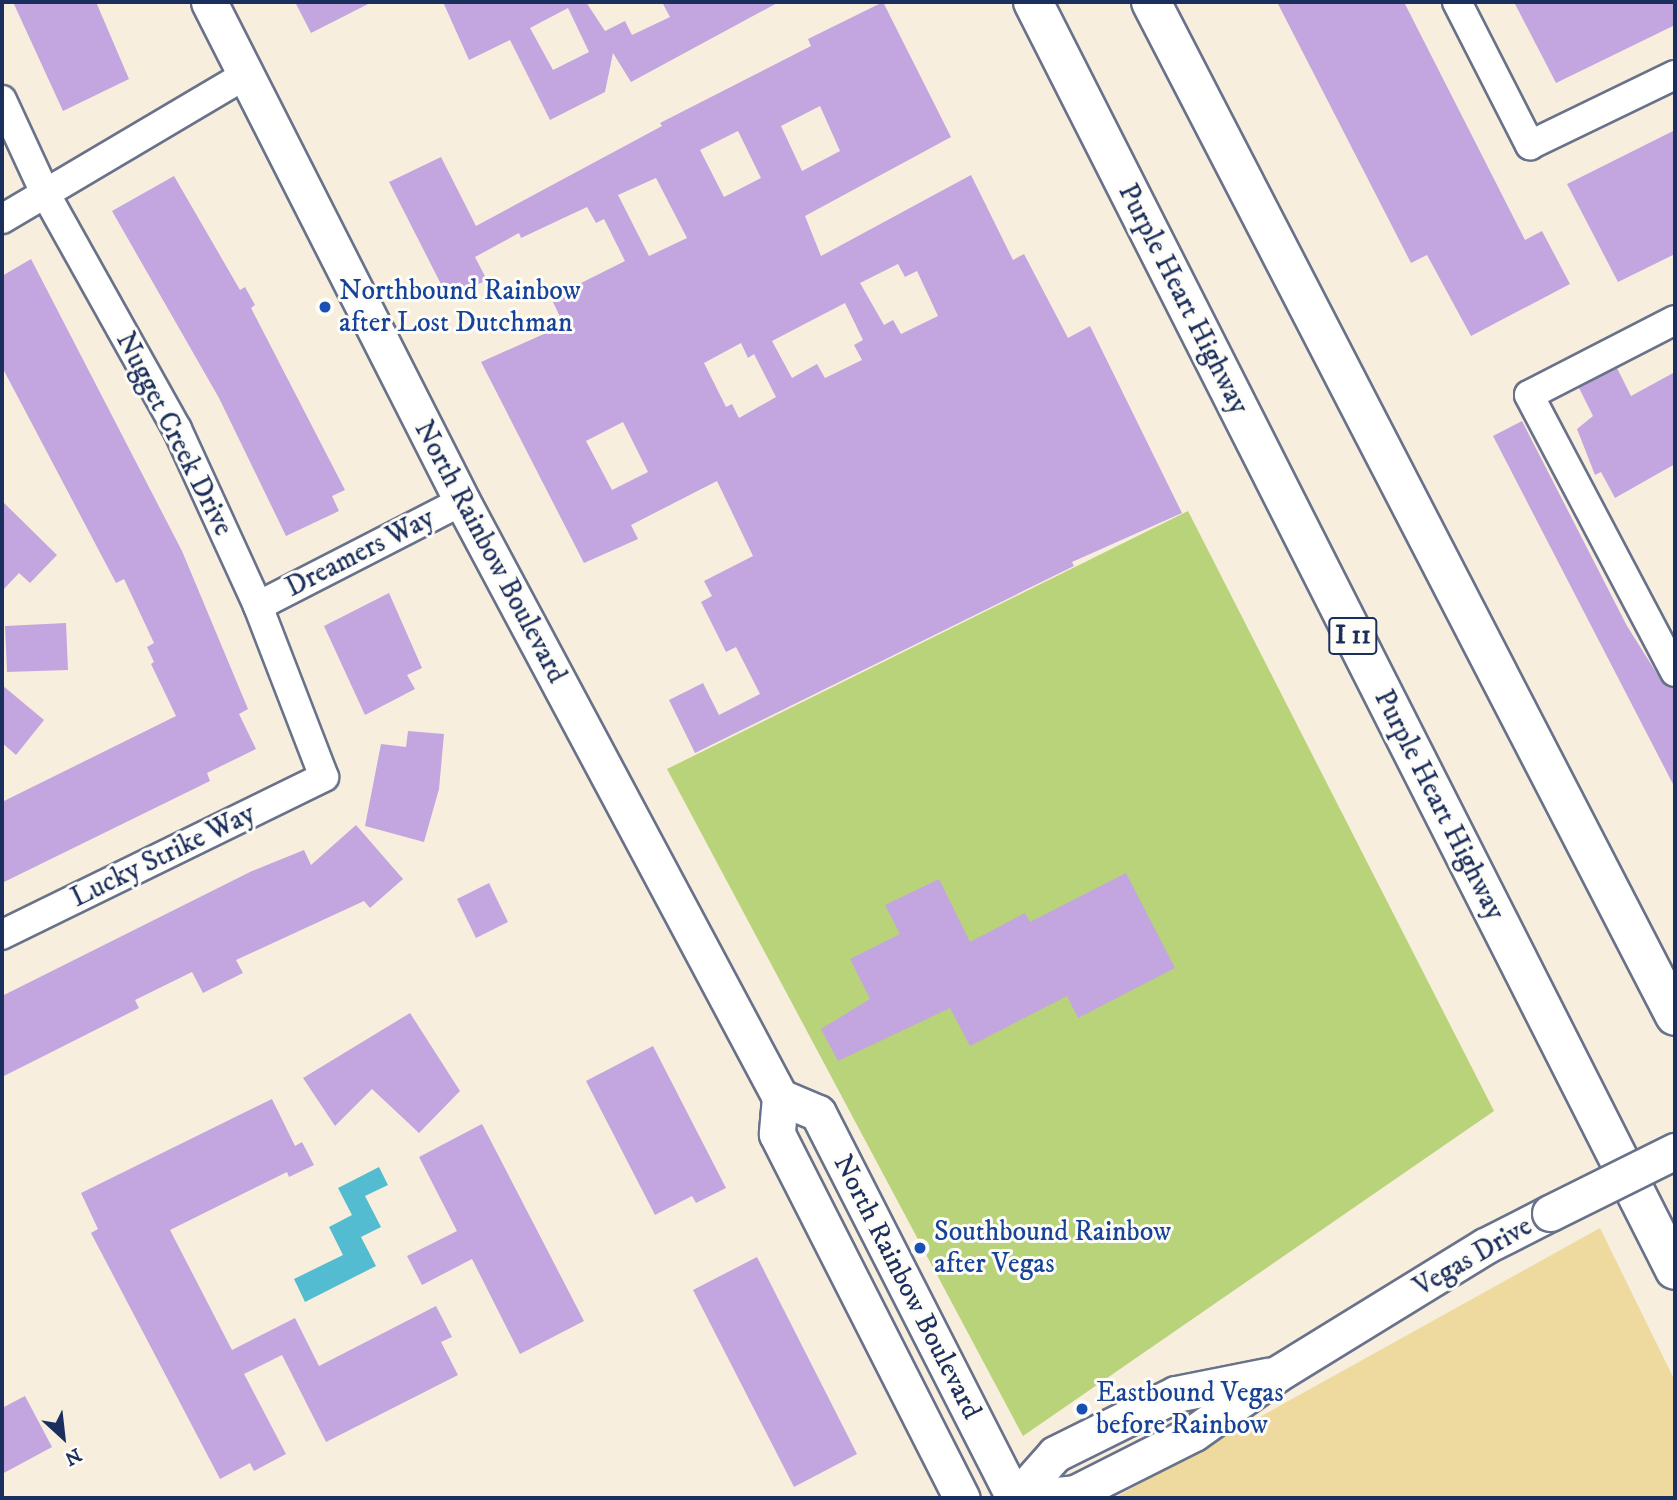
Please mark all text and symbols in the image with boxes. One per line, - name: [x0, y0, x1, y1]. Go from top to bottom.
- street label: Purple Heart Highway: [1110, 178, 1256, 420]
- place label: Northbound Rainbow after Lost Dutchman: [339, 274, 581, 340]
- marker: Northbound Rainbow after Lost Dutchman: [317, 299, 333, 315]
- street label: Nugget Creek Drive: [108, 327, 240, 541]
- street label: North Rainbow Boulevard: [407, 415, 573, 689]
- street label: Dreamers Way: [280, 501, 440, 605]
- road number: I 11: [1327, 614, 1379, 658]
- street label: Purple Heart Highway: [1366, 684, 1512, 926]
- street label: Lucky Strike Way: [66, 797, 260, 915]
- street label: North Rainbow Boulevard: [826, 1149, 988, 1425]
- street label: Vegas Drive: [1408, 1210, 1538, 1304]
- place label: Southbound Rainbow after Vegas: [934, 1215, 1171, 1281]
- marker: Southbound Rainbow after Vegas: [912, 1240, 928, 1256]
- place label: Eastbound Vegas before Rainbow: [1096, 1376, 1284, 1442]
- marker: Eastbound Vegas before Rainbow: [1074, 1401, 1090, 1417]
- north arrow: [28, 1402, 98, 1472]
- text: N: [61, 1442, 85, 1470]

